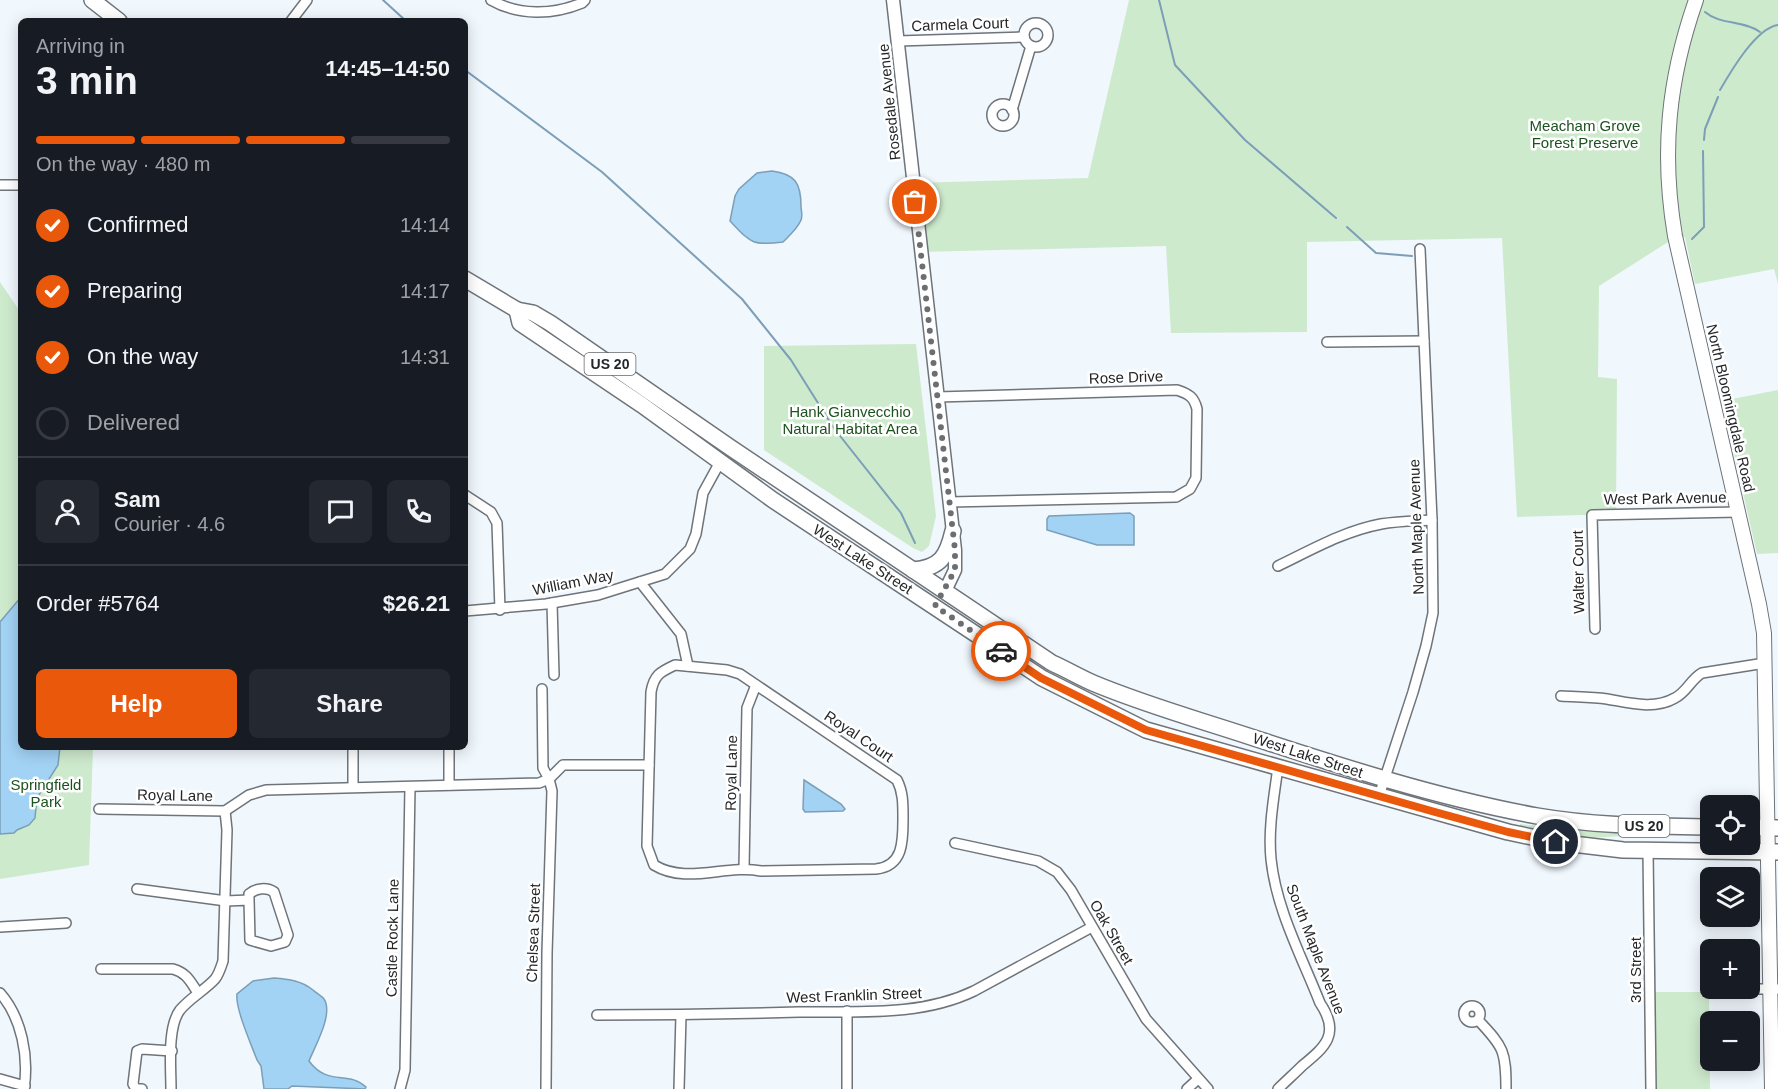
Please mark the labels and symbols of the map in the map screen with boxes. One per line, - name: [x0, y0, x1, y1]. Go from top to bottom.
- street label: Carmela Court: [911, 14, 1010, 34]
- street label: Rosedale Avenue: [874, 43, 904, 161]
- park label: Meacham Grove Forest Preserve: [1530, 117, 1640, 151]
- pin: [889, 176, 940, 227]
- street label: North Bloomingdale Road: [1703, 322, 1759, 494]
- road number: US 20: [584, 353, 636, 375]
- street label: Rose Drive: [1089, 367, 1163, 387]
- park label: Hank Gianvecchio Natural Habitat Area: [782, 403, 918, 437]
- street label: North Maple Avenue: [1405, 459, 1427, 595]
- street label: West Park Avenue: [1603, 488, 1727, 508]
- street label: West Lake Street: [810, 521, 916, 598]
- street label: Walter Court: [1569, 529, 1587, 614]
- street label: William Way: [531, 566, 615, 598]
- courier: [971, 621, 1031, 681]
- street label: Royal Court: [821, 707, 897, 766]
- street label: West Lake Street: [1251, 729, 1366, 781]
- street label: Royal Lane: [722, 735, 740, 811]
- park label: Springfield Park: [11, 776, 81, 810]
- street label: Royal Lane: [137, 786, 213, 804]
- road number: US 20: [1618, 815, 1670, 837]
- pin: [1530, 816, 1581, 867]
- street label: Castle Rock Lane: [382, 879, 402, 997]
- street label: South Maple Avenue: [1283, 881, 1349, 1017]
- street label: Chelsea Street: [523, 882, 543, 983]
- street label: Oak Street: [1087, 897, 1138, 968]
- street label: 3rd Street: [1627, 936, 1644, 1003]
- street label: West Franklin Street: [786, 984, 923, 1006]

